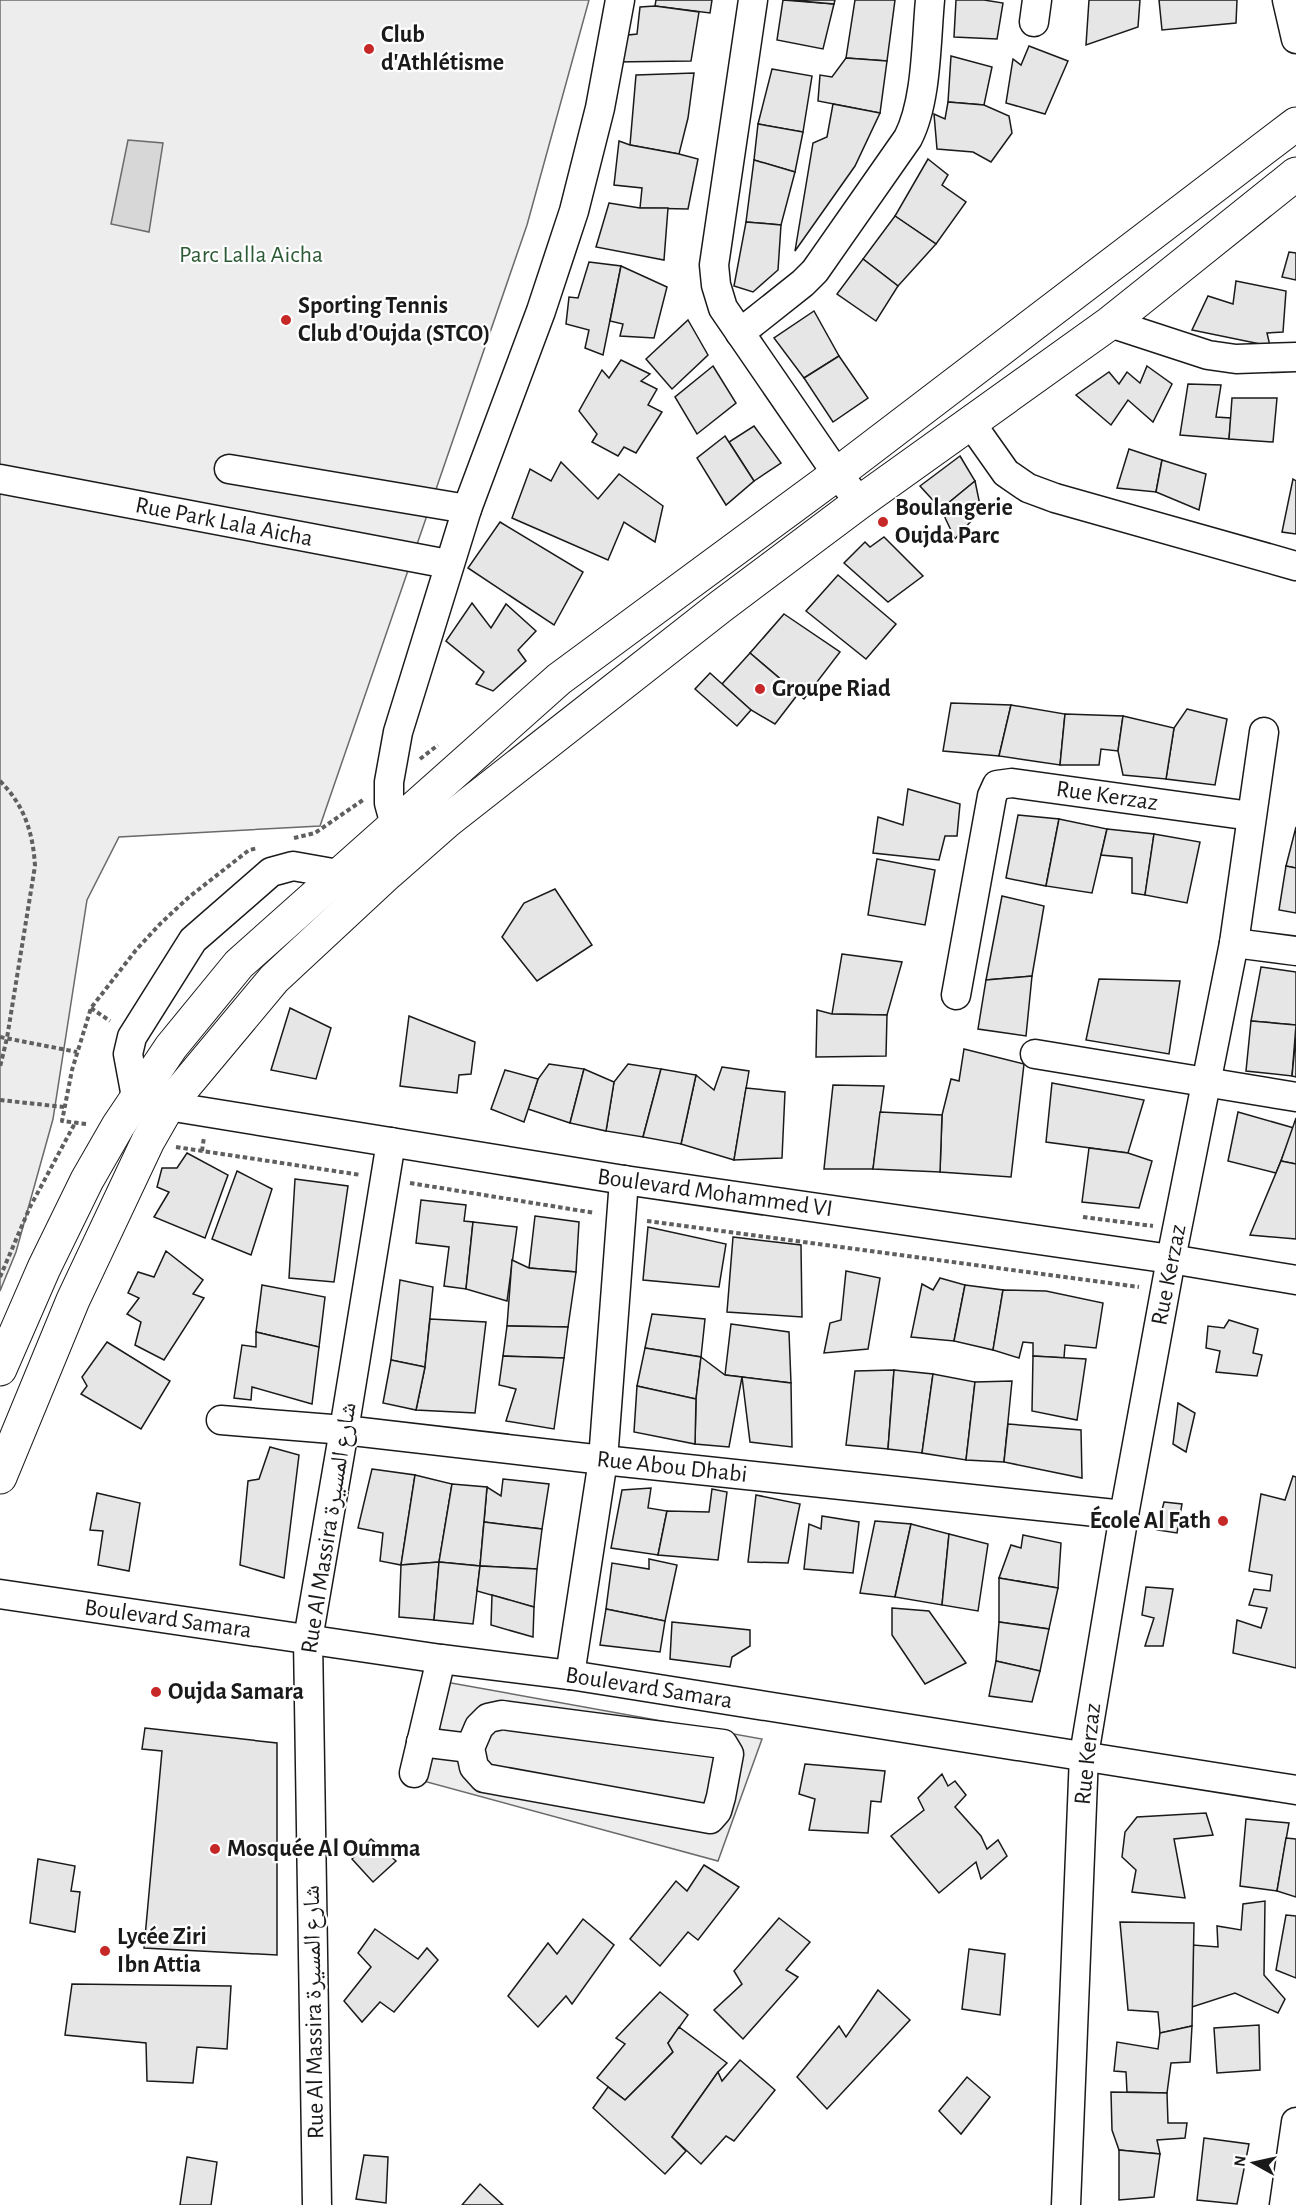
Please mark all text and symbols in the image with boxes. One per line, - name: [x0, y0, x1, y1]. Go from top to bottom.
- place label: Club d'Athlétisme: [381, 23, 504, 75]
- marker: Club d'Athlétisme: [362, 42, 376, 56]
- park label: Parc Lalla Aicha: [179, 243, 323, 267]
- place label: Sporting Tennis Club d'Oujda (STCO): [298, 294, 490, 346]
- marker: Sporting Tennis Club d'Oujda (STCO): [279, 313, 293, 327]
- street label: Rue Park Lala Aicha: [133, 493, 315, 551]
- place label: Boulangerie Oujda Parc: [895, 496, 1013, 548]
- marker: Boulangerie Oujda Parc: [876, 515, 890, 529]
- place label: Groupe Riad: [772, 677, 891, 701]
- marker: Groupe Riad: [753, 682, 767, 696]
- street label: Rue Kerzaz: [1055, 777, 1159, 815]
- street label: Boulevard Mohammed VI: [596, 1165, 834, 1221]
- street label: Rue Kerzaz: [1147, 1222, 1191, 1328]
- street label: Rue Al Massira شارع المسيرة: [297, 1401, 363, 1656]
- street label: Rue Abou Dhabi: [595, 1447, 749, 1487]
- place label: École Al Fath: [1090, 1505, 1211, 1533]
- marker: École Al Fath: [1216, 1514, 1230, 1528]
- street label: Boulevard Samara: [83, 1595, 253, 1643]
- street label: Boulevard Samara: [564, 1663, 734, 1713]
- place label: Oujda Samara: [168, 1680, 304, 1704]
- marker: Oujda Samara: [149, 1685, 163, 1699]
- street label: Rue Kerzaz: [1071, 1702, 1105, 1806]
- place label: Mosquée Al Oumma: [227, 1837, 421, 1861]
- marker: Mosquée Al Oumma: [208, 1842, 222, 1856]
- street label: Rue Al Massira شارع المسيرة: [300, 1885, 330, 2139]
- place label: Lycée Ziri Ibn Attia: [117, 1925, 207, 1977]
- marker: Lycée Ziri Ibn Attia: [98, 1944, 112, 1958]
- north arrow: [1224, 2133, 1284, 2193]
- text: N: [1231, 2154, 1249, 2168]

